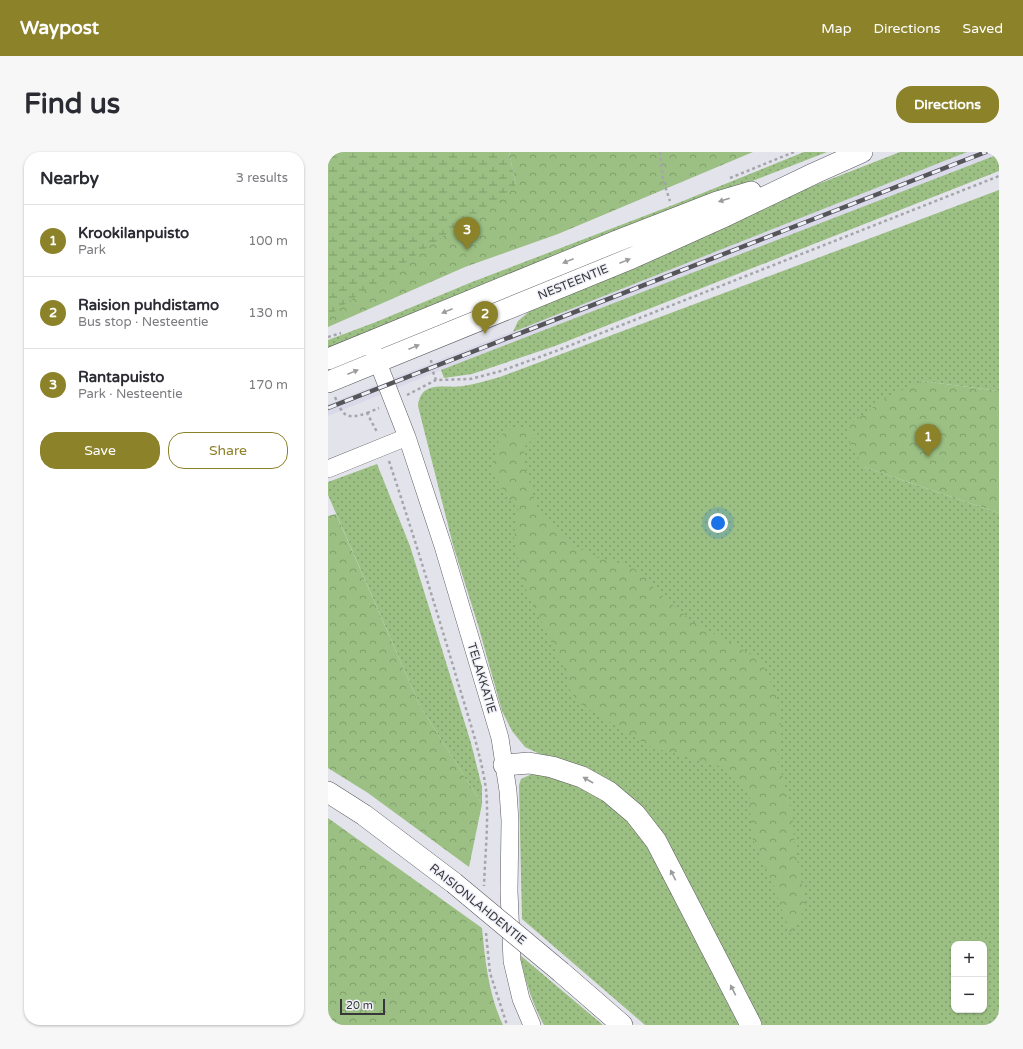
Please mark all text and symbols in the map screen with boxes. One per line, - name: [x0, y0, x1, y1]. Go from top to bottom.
- text: Waypost: [20, 17, 99, 39]
- text: Map: [821, 20, 852, 37]
- text: Directions: [874, 20, 941, 37]
- text: Saved: [963, 20, 1003, 37]
- button: Directions: [896, 86, 999, 123]
- text: Find us: [24, 87, 120, 121]
- text: Nearby: [40, 168, 99, 189]
- text: 3 results: [236, 170, 288, 186]
- one-way arrow: [717, 197, 729, 203]
- pin: 3: [454, 217, 480, 250]
- text: Krookilanpuisto: [78, 224, 189, 242]
- text: 1: [49, 233, 57, 249]
- text: 100 m: [248, 233, 288, 249]
- text: Park: [78, 242, 106, 258]
- one-way arrow: [620, 257, 632, 263]
- one-way arrow: [561, 259, 573, 265]
- street label: NESTEENTIE: [536, 261, 611, 303]
- text: Raision puhdistamo: [78, 296, 219, 314]
- pin: 2: [472, 301, 498, 334]
- text: 2: [49, 305, 57, 321]
- text: 130 m: [248, 305, 288, 321]
- one-way arrow: [441, 308, 453, 314]
- text: Bus stop · Nesteentie: [78, 314, 208, 330]
- one-way arrow: [408, 344, 420, 350]
- text: Rantapuisto: [78, 368, 164, 386]
- one-way arrow: [347, 369, 358, 375]
- text: 3: [49, 377, 57, 393]
- text: 170 m: [248, 377, 288, 393]
- text: Park · Nesteentie: [78, 386, 183, 402]
- pin: 1: [915, 424, 941, 457]
- button: Save: [40, 432, 160, 469]
- button: Share: [168, 432, 288, 469]
- your location: [708, 513, 728, 533]
- street label: TELAKKATIE: [465, 641, 499, 715]
- one-way arrow: [582, 777, 594, 784]
- street label: RAISIONLAHDENTIE: [427, 861, 529, 948]
- one-way arrow: [670, 869, 676, 881]
- map controls: [951, 941, 987, 1013]
- button: +: [951, 941, 987, 977]
- button: −: [951, 977, 987, 1013]
- one-way arrow: [730, 985, 736, 996]
- scale bar: [340, 997, 385, 1016]
- text: 20 m: [346, 999, 373, 1012]

